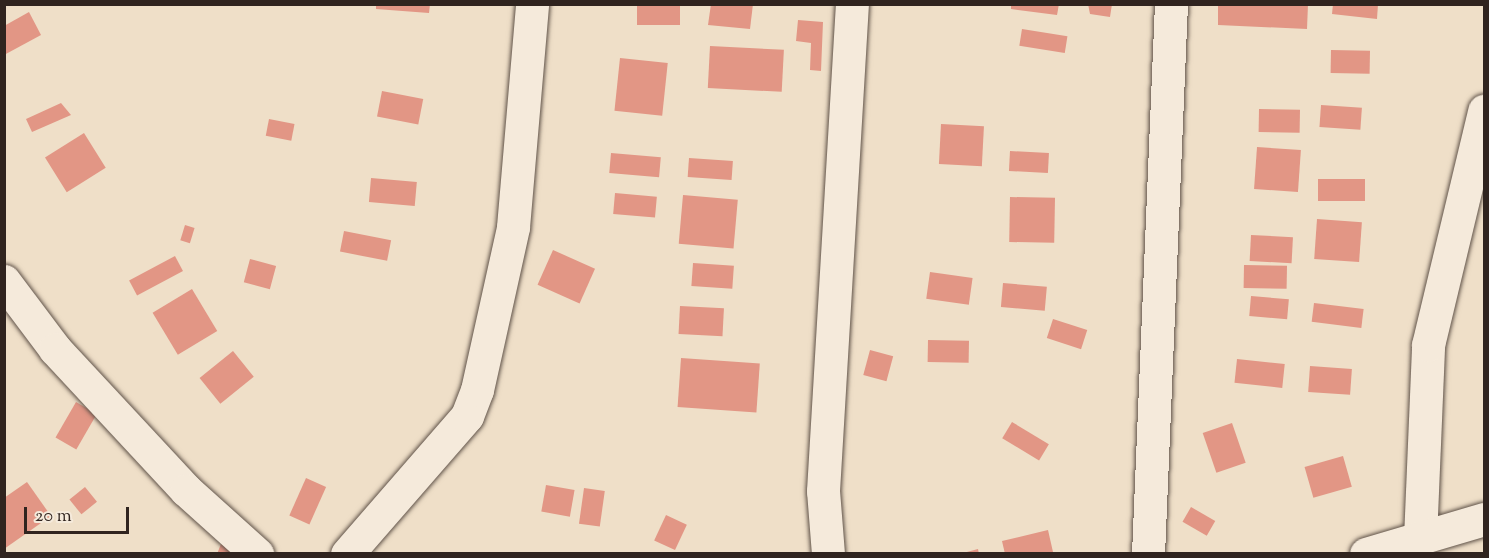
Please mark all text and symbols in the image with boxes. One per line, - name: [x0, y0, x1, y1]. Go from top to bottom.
- scale bar: [27, 495, 132, 533]
- text: 20 m: [35, 504, 72, 530]

